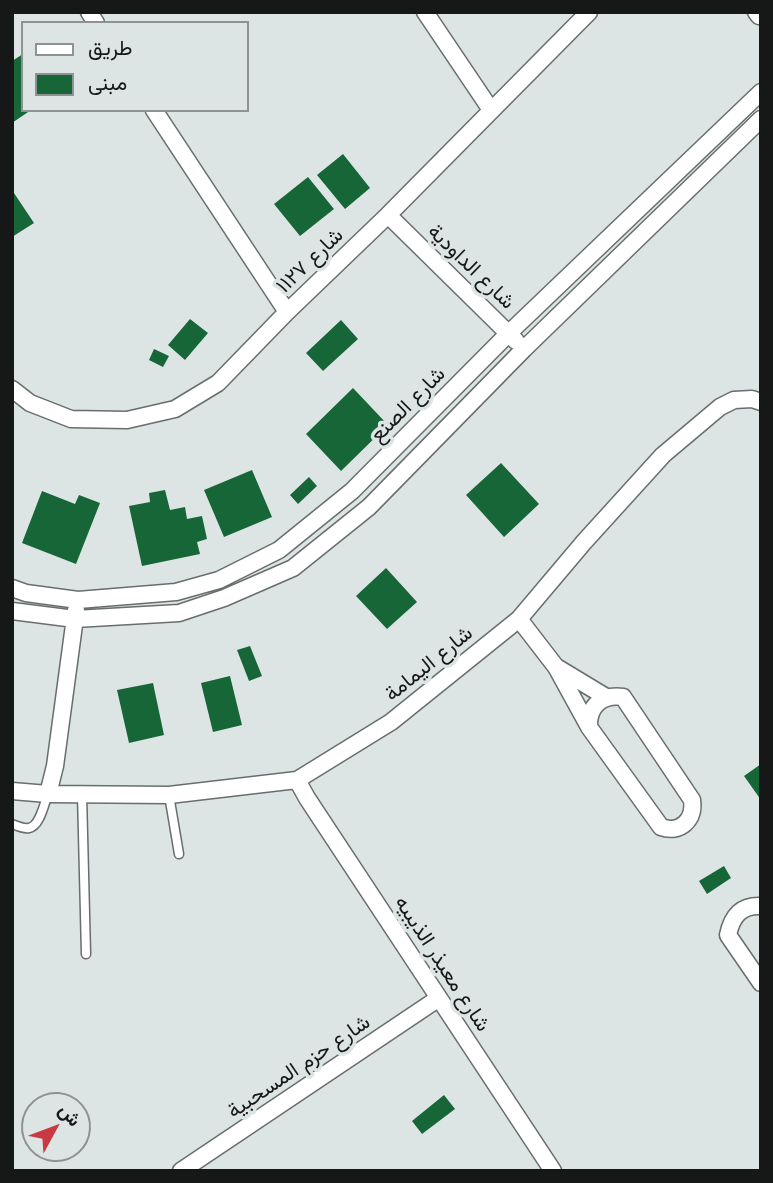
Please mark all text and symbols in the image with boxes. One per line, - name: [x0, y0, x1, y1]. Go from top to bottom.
- legend: [21, 21, 248, 112]
- text: طريق: [88, 33, 133, 61]
- text: مبنى: [88, 68, 127, 96]
- street label: شارع الداودية: [422, 219, 520, 315]
- street label: شارع ١١٢٧: [271, 223, 349, 299]
- street label: شارع الصنع: [365, 362, 451, 448]
- street label: شارع اليمامة: [380, 621, 478, 707]
- street label: شارع معيذر الذيبيه: [389, 891, 495, 1037]
- street label: شارع حزم المسحبية: [223, 1010, 375, 1124]
- north arrow: [21, 1092, 91, 1162]
- text: ش: [53, 1097, 88, 1132]

